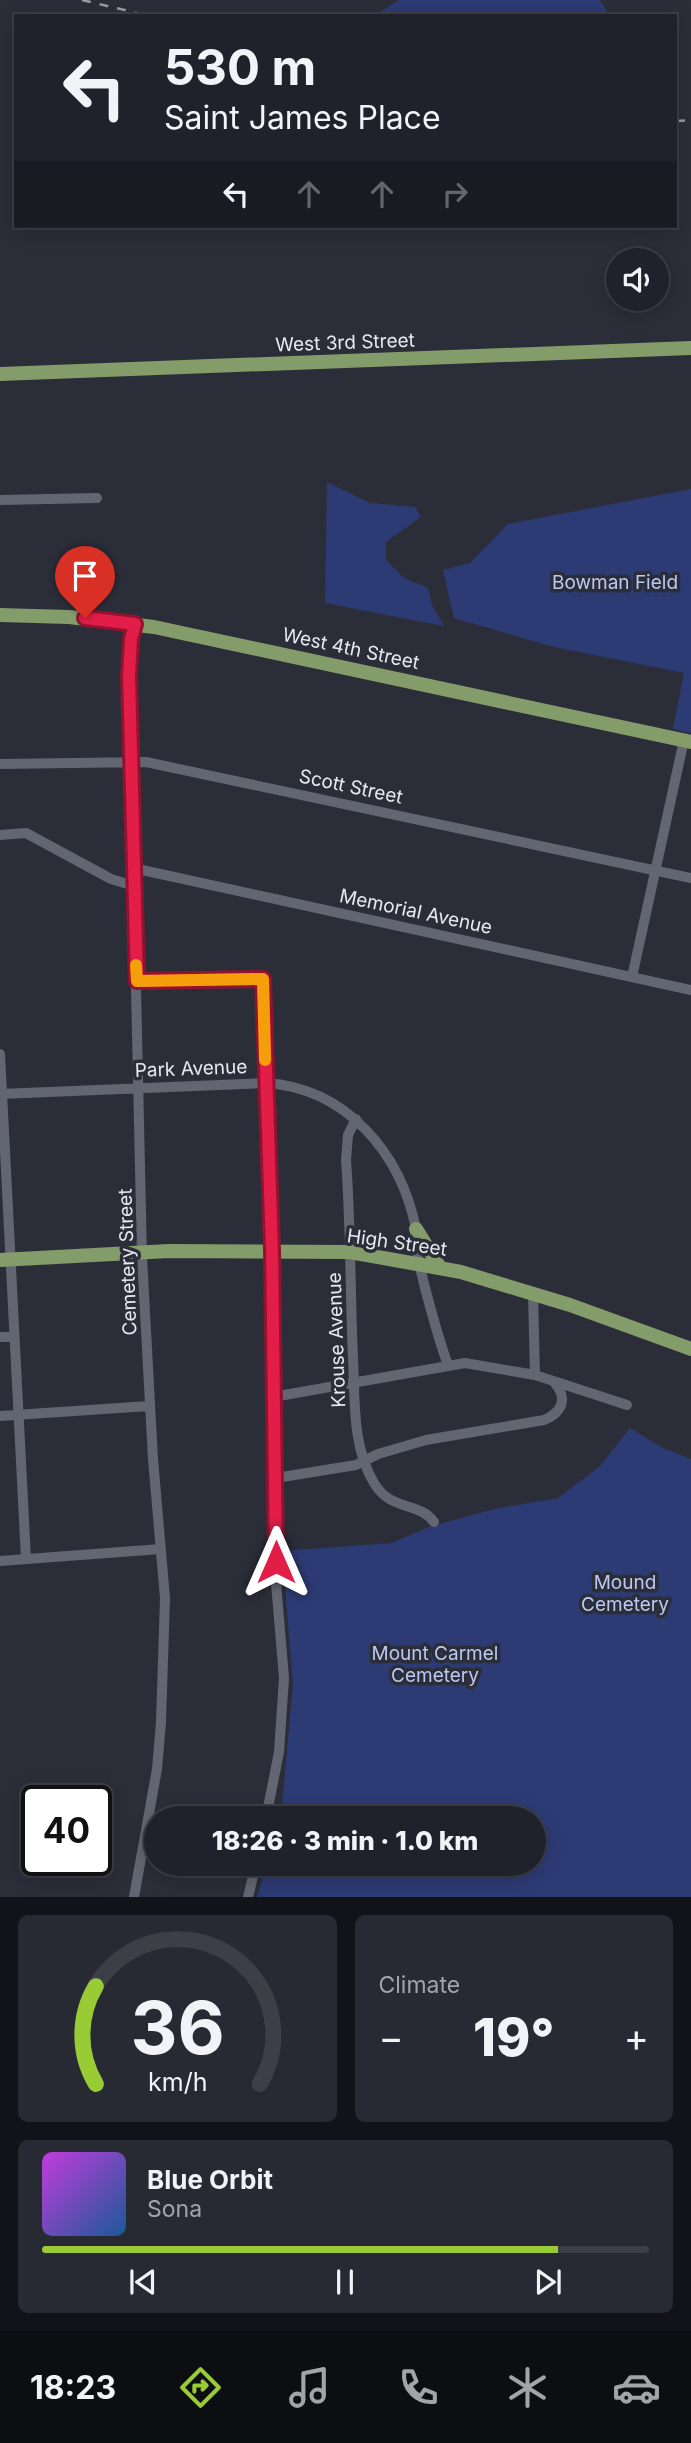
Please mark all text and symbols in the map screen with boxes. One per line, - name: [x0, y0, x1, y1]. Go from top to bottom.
- text: 530 m: [164, 38, 316, 97]
- icon: left: [49, 42, 140, 133]
- text: Saint James Place: [164, 98, 441, 137]
- icon: left: [217, 175, 255, 213]
- icon: ahead: [290, 175, 328, 213]
- icon: ahead: [363, 175, 401, 213]
- icon: right: [436, 175, 474, 213]
- map controls: [606, 248, 669, 311]
- button: sound: [606, 248, 669, 311]
- street label: West 3rd Street: [275, 329, 415, 356]
- pin: [55, 546, 115, 618]
- icon: arrive: [66, 557, 104, 595]
- park label: Bowman Field: [552, 571, 678, 594]
- street label: West 4th Street: [280, 623, 421, 674]
- street label: Scott Street: [297, 764, 405, 809]
- street label: Memorial Avenue: [337, 884, 494, 939]
- street label: Park Avenue: [134, 1055, 248, 1082]
- street label: Cemetery Street: [113, 1188, 142, 1336]
- street label: High Street: [346, 1224, 448, 1261]
- street label: Krouse Avenue: [323, 1272, 350, 1408]
- position arrow: [239, 1525, 313, 1599]
- park label: Mound Cemetery: [581, 1571, 669, 1616]
- park label: Mount Carmel Cemetery: [372, 1642, 498, 1687]
- speed limit sign: 40: [21, 1785, 112, 1876]
- text: 18:26 · 3 min · 1.0 km: [212, 1825, 478, 1856]
- text: Climate: [379, 1971, 460, 1999]
- text: 36: [130, 1984, 224, 2073]
- text: 19°: [473, 2006, 554, 2069]
- text: −: [379, 2014, 404, 2060]
- text: +: [624, 2014, 649, 2060]
- text: km/h: [148, 2067, 207, 2097]
- text: Blue Orbit: [147, 2164, 273, 2195]
- text: Sona: [147, 2195, 202, 2223]
- icon: previous: [124, 2263, 162, 2301]
- icon: pause: [326, 2263, 364, 2301]
- icon: next: [529, 2263, 567, 2301]
- icon: directions: [176, 2363, 225, 2412]
- icon: music: [285, 2363, 334, 2412]
- icon: phone: [394, 2363, 443, 2412]
- icon: climate: [503, 2363, 552, 2412]
- icon: car: [612, 2363, 661, 2412]
- text: 18:23: [30, 2368, 116, 2407]

